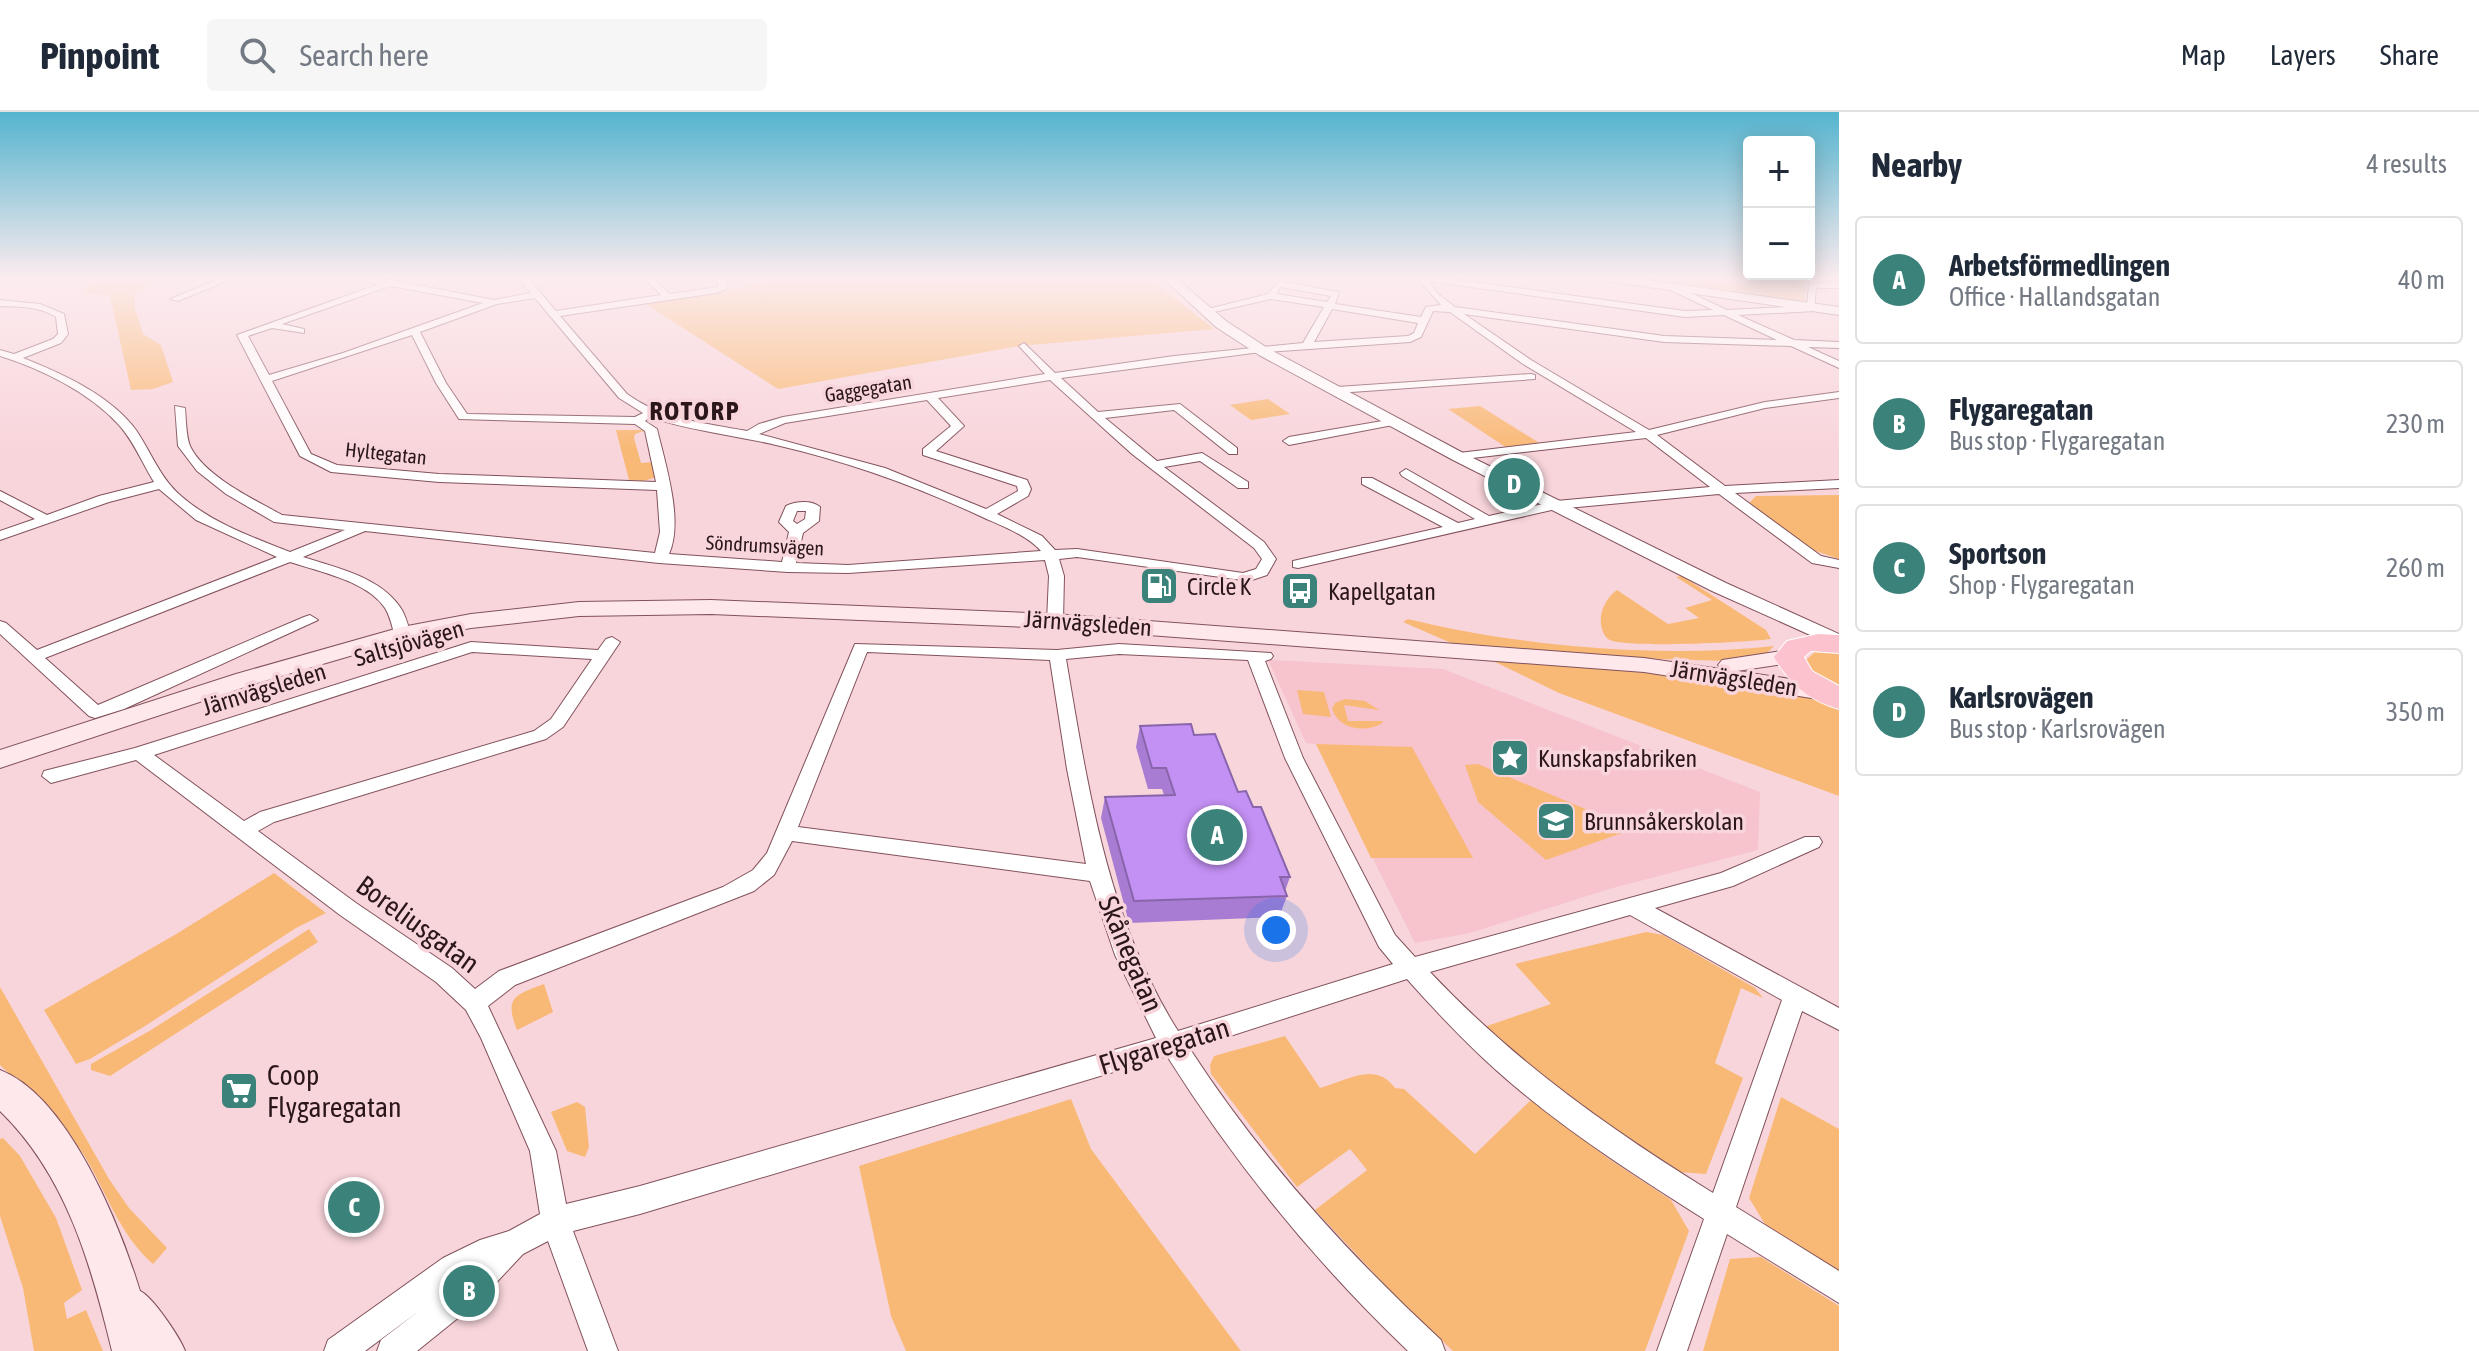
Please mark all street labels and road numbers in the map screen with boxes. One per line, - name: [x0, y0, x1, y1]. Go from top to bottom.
- street label: Gaggegatan: [823, 370, 913, 406]
- street label: Hyltegatan: [344, 437, 428, 469]
- street label: Söndrumsvägen: [705, 530, 825, 560]
- street label: Järnvägsleden: [1023, 605, 1153, 641]
- street label: Saltsjövägen: [351, 614, 467, 672]
- street label: Järnvägsleden: [1669, 655, 1799, 701]
- street label: Järnvägsleden: [199, 657, 329, 721]
- street label: Boreliusgatan: [350, 869, 486, 979]
- street label: Skånegatan: [1092, 891, 1170, 1017]
- street label: Flygaregatan: [1095, 1011, 1233, 1081]

